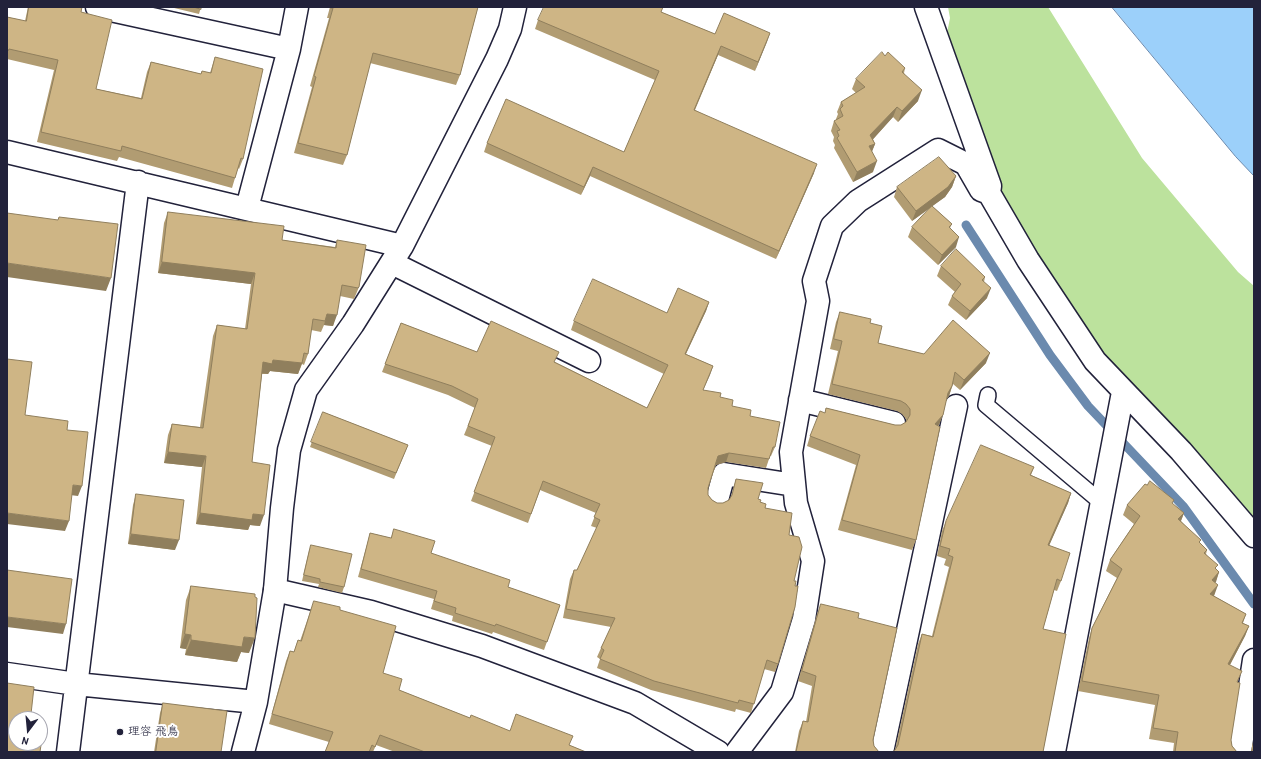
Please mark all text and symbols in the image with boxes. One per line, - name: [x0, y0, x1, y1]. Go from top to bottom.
- north arrow: [8, 711, 48, 751]
- place label: 理容 飛鳥: [128, 725, 179, 739]
- marker: 理容 飛鳥: [115, 727, 125, 737]
- text: N: [20, 734, 30, 749]

